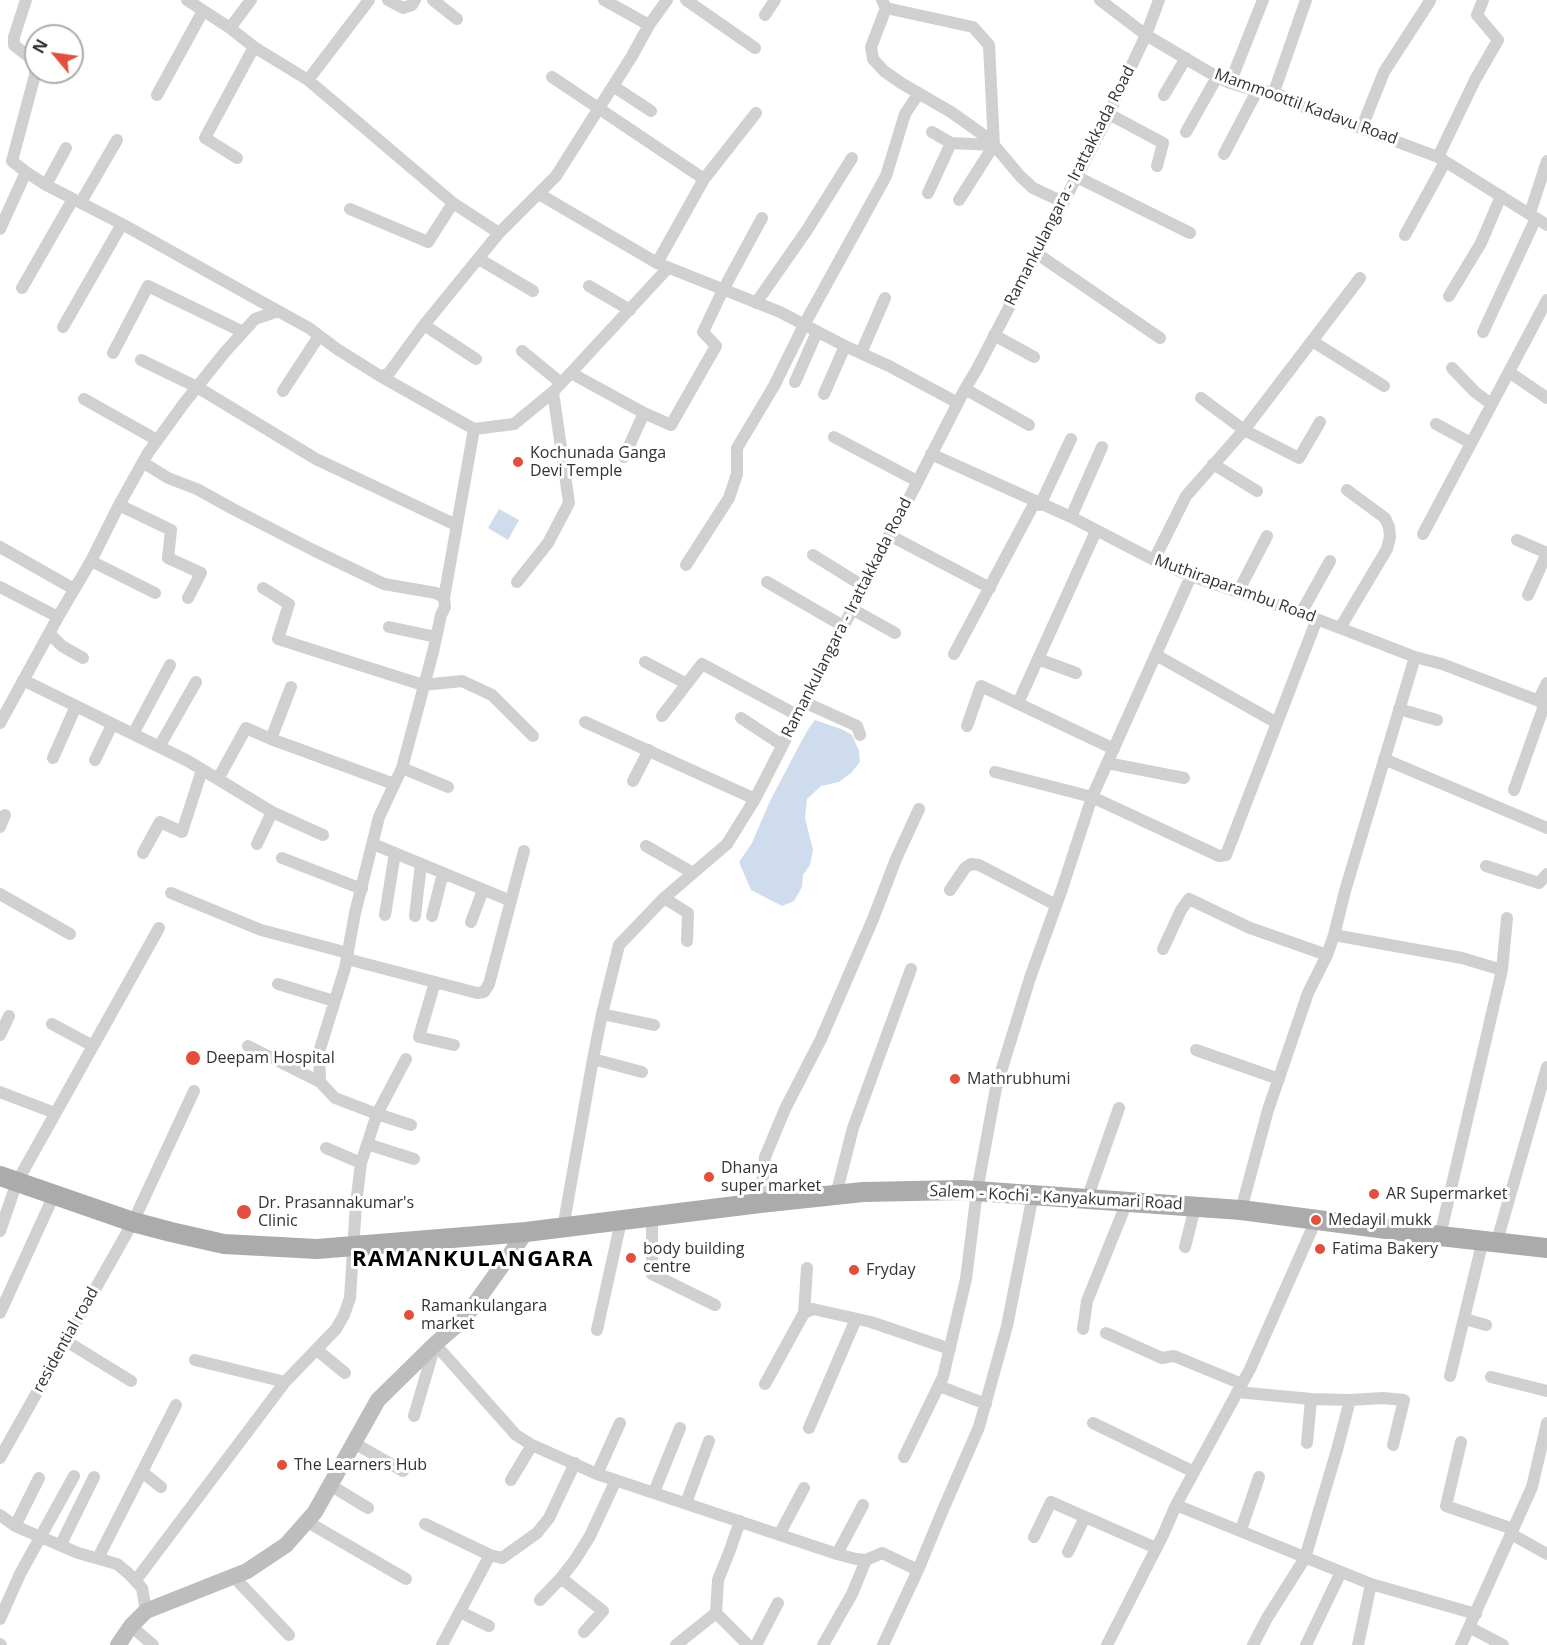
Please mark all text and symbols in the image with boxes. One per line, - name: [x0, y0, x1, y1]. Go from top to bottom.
- north arrow: [24, 24, 84, 84]
- text: N: [27, 35, 53, 57]
- street label: Ramankulangara - Irattakkada Road: [1001, 63, 1139, 309]
- street label: Mammoottil Kadavu Road: [1212, 65, 1400, 149]
- place label: Kochunada Ganga Devi Temple: [530, 443, 666, 481]
- marker: Kochunada Ganga Devi Temple: [511, 455, 525, 469]
- street label: Ramankulangara - Irattakkada Road: [778, 495, 916, 741]
- street label: Muthiraparambu Road: [1152, 551, 1318, 627]
- place label: Deepam Hospital: [206, 1048, 335, 1068]
- marker: Deepam Hospital: [184, 1049, 202, 1067]
- place label: Mathrubhumi: [967, 1069, 1070, 1089]
- marker: Mathrubhumi: [948, 1072, 962, 1086]
- place label: Dhanya super market: [721, 1158, 821, 1196]
- marker: Dhanya super market: [702, 1170, 716, 1184]
- street label: Salem - Kochi - Kanyakumari Road: [929, 1182, 1183, 1214]
- place label: AR Supermarket: [1386, 1184, 1507, 1204]
- marker: AR Supermarket: [1367, 1187, 1381, 1201]
- place label: Dr. Prasannakumar's Clinic: [258, 1193, 414, 1231]
- marker: Dr. Prasannakumar's Clinic: [235, 1203, 253, 1221]
- place label: Medayil mukk: [1328, 1210, 1432, 1230]
- marker: Medayil mukk: [1309, 1213, 1323, 1227]
- place label: body building centre: [643, 1239, 744, 1277]
- place label: Fatima Bakery: [1332, 1239, 1438, 1259]
- marker: Fatima Bakery: [1313, 1242, 1327, 1256]
- district label: RAMANKULANGARA: [352, 1247, 594, 1273]
- marker: body building centre: [624, 1251, 638, 1265]
- place label: Fryday: [866, 1260, 916, 1280]
- marker: Fryday: [847, 1263, 861, 1277]
- street label: residential road: [29, 1284, 103, 1396]
- place label: Ramankulangara market: [421, 1296, 547, 1334]
- marker: Ramankulangara market: [402, 1308, 416, 1322]
- place label: The Learners Hub: [294, 1455, 427, 1475]
- marker: The Learners Hub: [275, 1458, 289, 1472]

